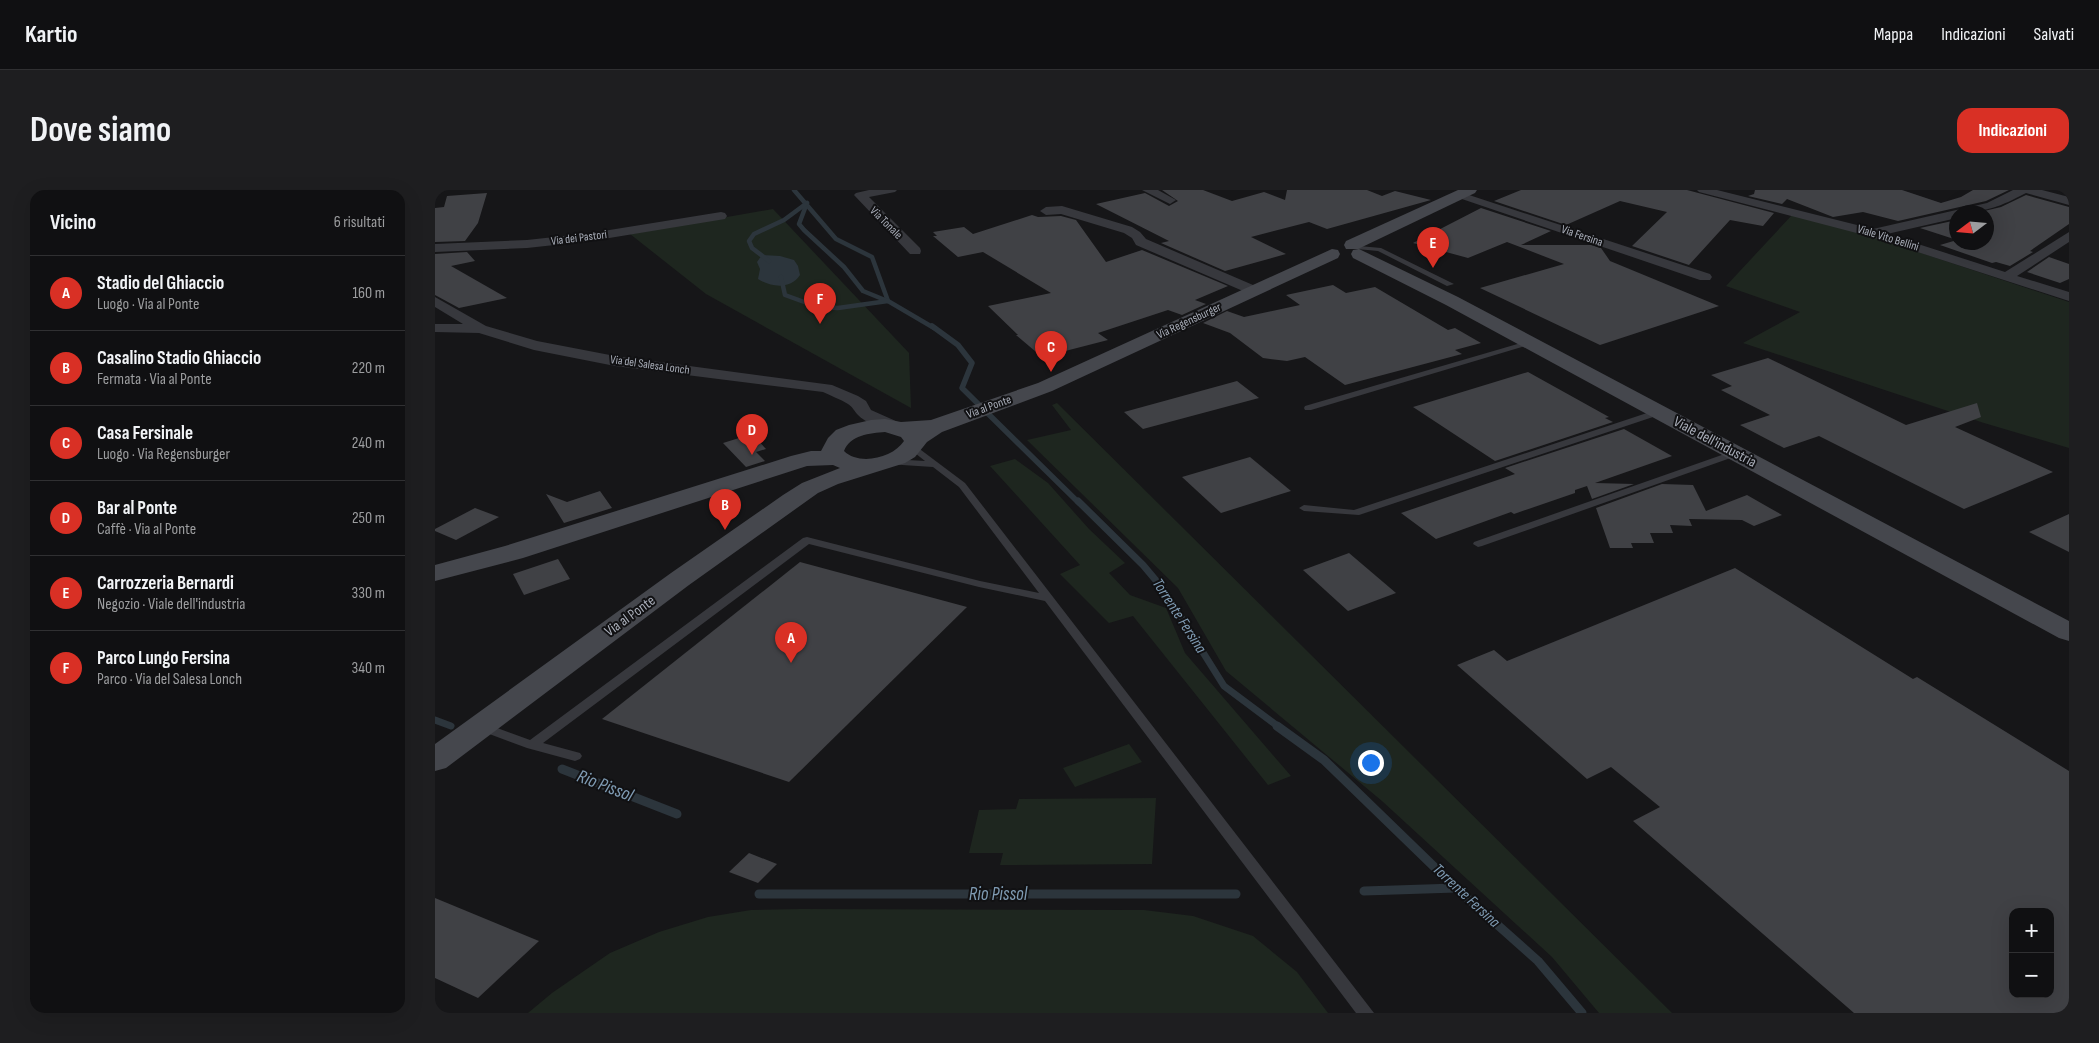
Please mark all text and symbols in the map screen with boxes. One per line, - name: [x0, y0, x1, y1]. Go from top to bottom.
- text: Kartio: [25, 20, 77, 49]
- text: Mappa: [1874, 24, 1913, 45]
- text: Indicazioni: [1941, 24, 2006, 45]
- text: Salvati: [2034, 24, 2074, 45]
- button: Indicazioni: [1957, 108, 2069, 153]
- text: Dove siamo: [30, 109, 171, 152]
- street label: Via Tonale: [867, 204, 906, 243]
- north arrow: [1949, 205, 1994, 250]
- text: Vicino: [50, 210, 96, 235]
- text: 6 risultati: [334, 213, 385, 232]
- street label: Via Fersina: [1559, 222, 1605, 250]
- street label: Viale Vito Bellini: [1855, 222, 1921, 254]
- street label: Via dei Pastori: [550, 227, 608, 249]
- pin: E: [1417, 227, 1449, 268]
- text: Stadio del Ghiaccio: [97, 272, 224, 295]
- pin: F: [804, 283, 836, 324]
- text: A: [62, 284, 70, 303]
- text: 160 m: [352, 284, 385, 303]
- text: Luogo · Via al Ponte: [97, 295, 200, 314]
- street label: Via Regensburger: [1154, 299, 1224, 342]
- pin: C: [1035, 331, 1067, 372]
- text: Casalino Stadio Ghiaccio: [97, 347, 261, 370]
- street label: Via del Salesa Lonch: [609, 352, 691, 378]
- text: B: [62, 359, 70, 378]
- text: 220 m: [352, 359, 385, 378]
- text: Fermata · Via al Ponte: [97, 370, 212, 389]
- street label: Via al Ponte: [965, 392, 1014, 422]
- street label: Viale dell'industria: [1670, 412, 1760, 472]
- pin: D: [736, 414, 768, 455]
- text: Casa Fersinale: [97, 422, 193, 445]
- text: C: [62, 434, 70, 453]
- text: 240 m: [352, 434, 385, 453]
- text: Luogo · Via Regensburger: [97, 445, 230, 464]
- pin: B: [709, 489, 741, 530]
- text: Bar al Ponte: [97, 497, 177, 520]
- text: D: [62, 509, 70, 528]
- text: 250 m: [352, 509, 385, 528]
- text: Caffè · Via al Ponte: [97, 520, 196, 539]
- text: Carrozzeria Bernardi: [97, 572, 234, 595]
- water label: Torrente Fersina: [1148, 575, 1210, 657]
- text: E: [63, 584, 69, 603]
- text: 330 m: [352, 584, 385, 603]
- street label: Via al Ponte: [601, 591, 659, 641]
- text: Negozio · Viale dell'industria: [97, 595, 245, 614]
- pin: A: [775, 622, 807, 663]
- text: Parco Lungo Fersina: [97, 647, 230, 670]
- text: F: [63, 659, 69, 678]
- text: 340 m: [352, 659, 385, 678]
- text: Parco · Via del Salesa Lonch: [97, 670, 242, 689]
- your location: [1358, 750, 1384, 776]
- water label: Rio Pissol: [574, 765, 637, 807]
- water label: Torrente Fersina: [1428, 860, 1504, 932]
- water label: Rio Pissol: [969, 883, 1028, 906]
- map controls: [2009, 908, 2054, 998]
- button: +: [2009, 908, 2054, 953]
- button: −: [2009, 953, 2054, 998]

